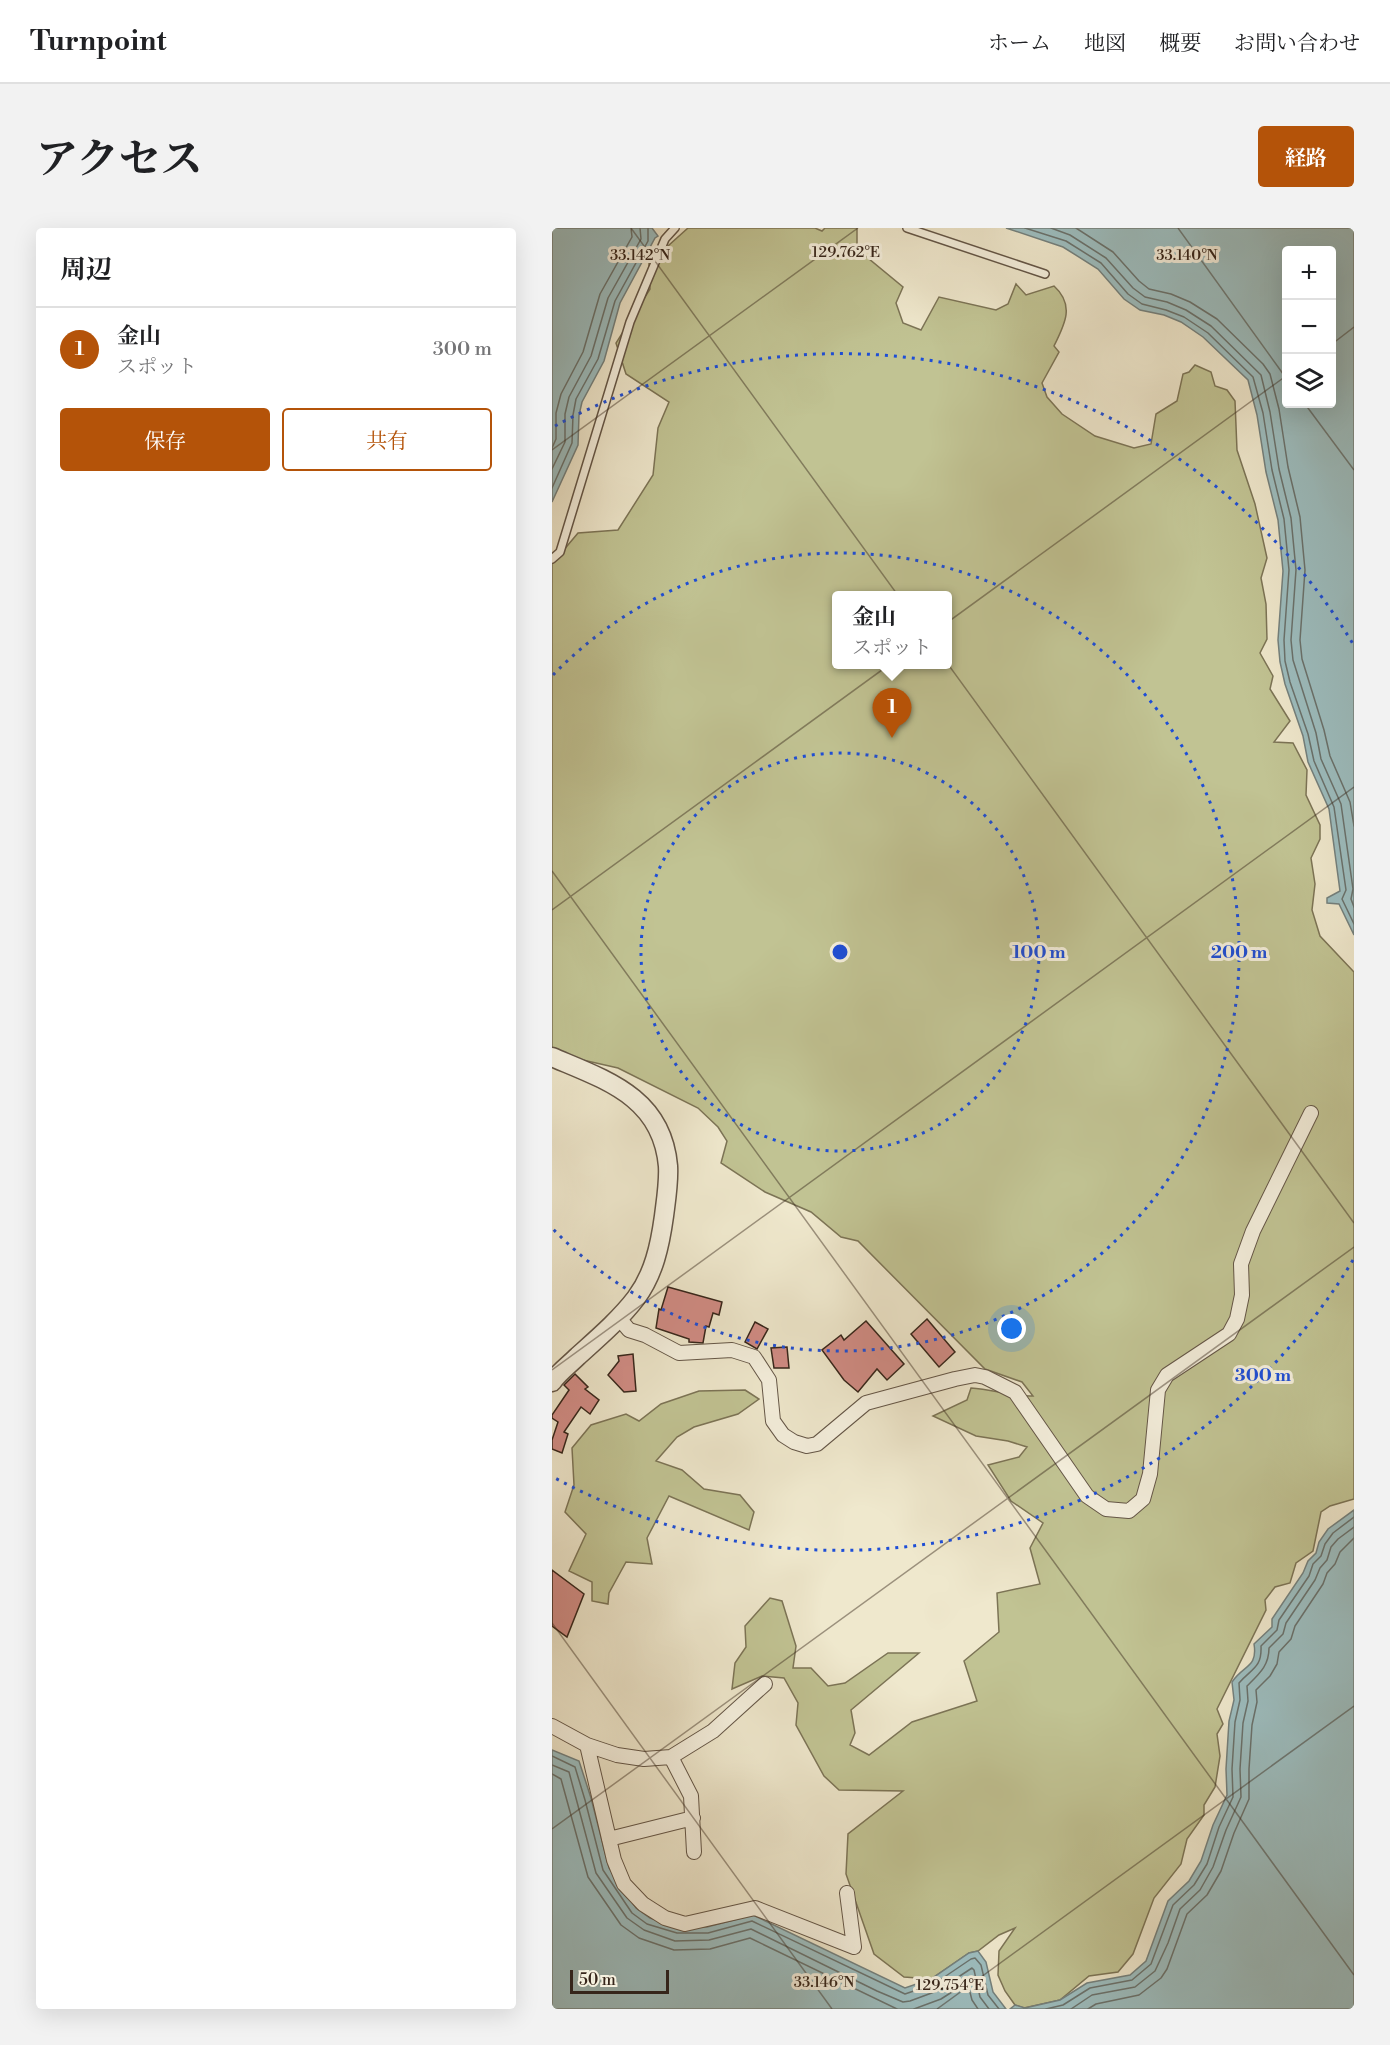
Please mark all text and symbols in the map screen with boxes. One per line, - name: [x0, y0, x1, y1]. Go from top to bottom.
- text: Turnpoint: [30, 24, 166, 59]
- text: ホーム: [988, 31, 1051, 57]
- text: 地図: [1084, 31, 1126, 57]
- text: 概要: [1159, 31, 1201, 57]
- text: お問い合わせ: [1234, 31, 1360, 57]
- button: 経路: [1258, 126, 1354, 187]
- text: アクセス: [36, 134, 203, 187]
- text: 129.762°E: [812, 243, 880, 262]
- text: 33.142°N: [610, 246, 670, 265]
- text: 33.140°N: [1156, 246, 1218, 265]
- map controls: [1282, 246, 1336, 408]
- button: +: [1282, 246, 1336, 300]
- text: 周辺: [60, 254, 112, 286]
- button: −: [1282, 300, 1336, 354]
- text: 金山: [117, 323, 161, 350]
- text: 1: [75, 337, 84, 362]
- text: 300 m: [433, 337, 492, 362]
- button: layers: [1282, 354, 1336, 408]
- text: スポット: [117, 355, 197, 380]
- button: 保存: [60, 408, 270, 471]
- button: 共有: [282, 408, 492, 471]
- popup: [832, 591, 952, 669]
- text: 金山: [852, 604, 896, 631]
- text: スポット: [852, 636, 932, 661]
- pin: 1: [872, 688, 912, 738]
- text: 100 m: [1012, 941, 1066, 964]
- text: 200 m: [1211, 941, 1268, 964]
- centre of rings: [830, 942, 850, 962]
- your location: [997, 1314, 1026, 1343]
- text: 300 m: [1235, 1364, 1292, 1387]
- scale bar: [570, 1967, 669, 1994]
- text: 50 m: [579, 1970, 616, 1990]
- text: 33.146°N: [794, 1973, 854, 1992]
- text: 129.754°E: [916, 1976, 984, 1995]

